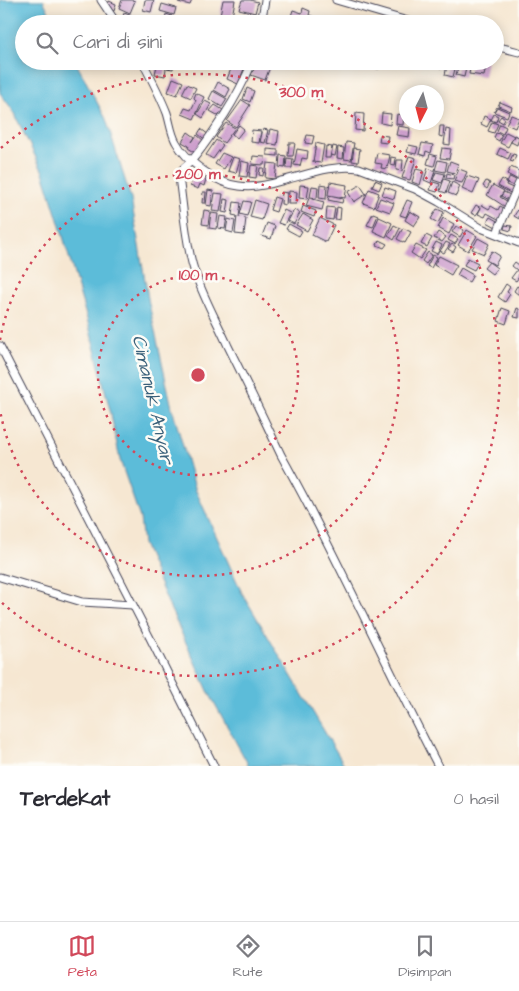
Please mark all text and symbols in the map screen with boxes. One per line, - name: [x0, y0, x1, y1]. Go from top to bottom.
- search box: [15, 15, 504, 70]
- icon: search: [33, 29, 61, 57]
- text: Cari di sini: [73, 29, 162, 56]
- text: 300 m: [278, 82, 323, 103]
- north arrow: [399, 85, 444, 130]
- text: 200 m: [174, 164, 221, 185]
- text: 100 m: [179, 265, 218, 286]
- water label: Cimanuk Anyar: [125, 332, 181, 469]
- centre of rings: [189, 366, 207, 384]
- text: Terdekat: [20, 784, 110, 813]
- text: 0 hasil: [453, 788, 499, 810]
- tab: Peta: [68, 932, 97, 982]
- tab: Rute: [232, 932, 263, 982]
- tab: Disimpan: [398, 932, 451, 982]

